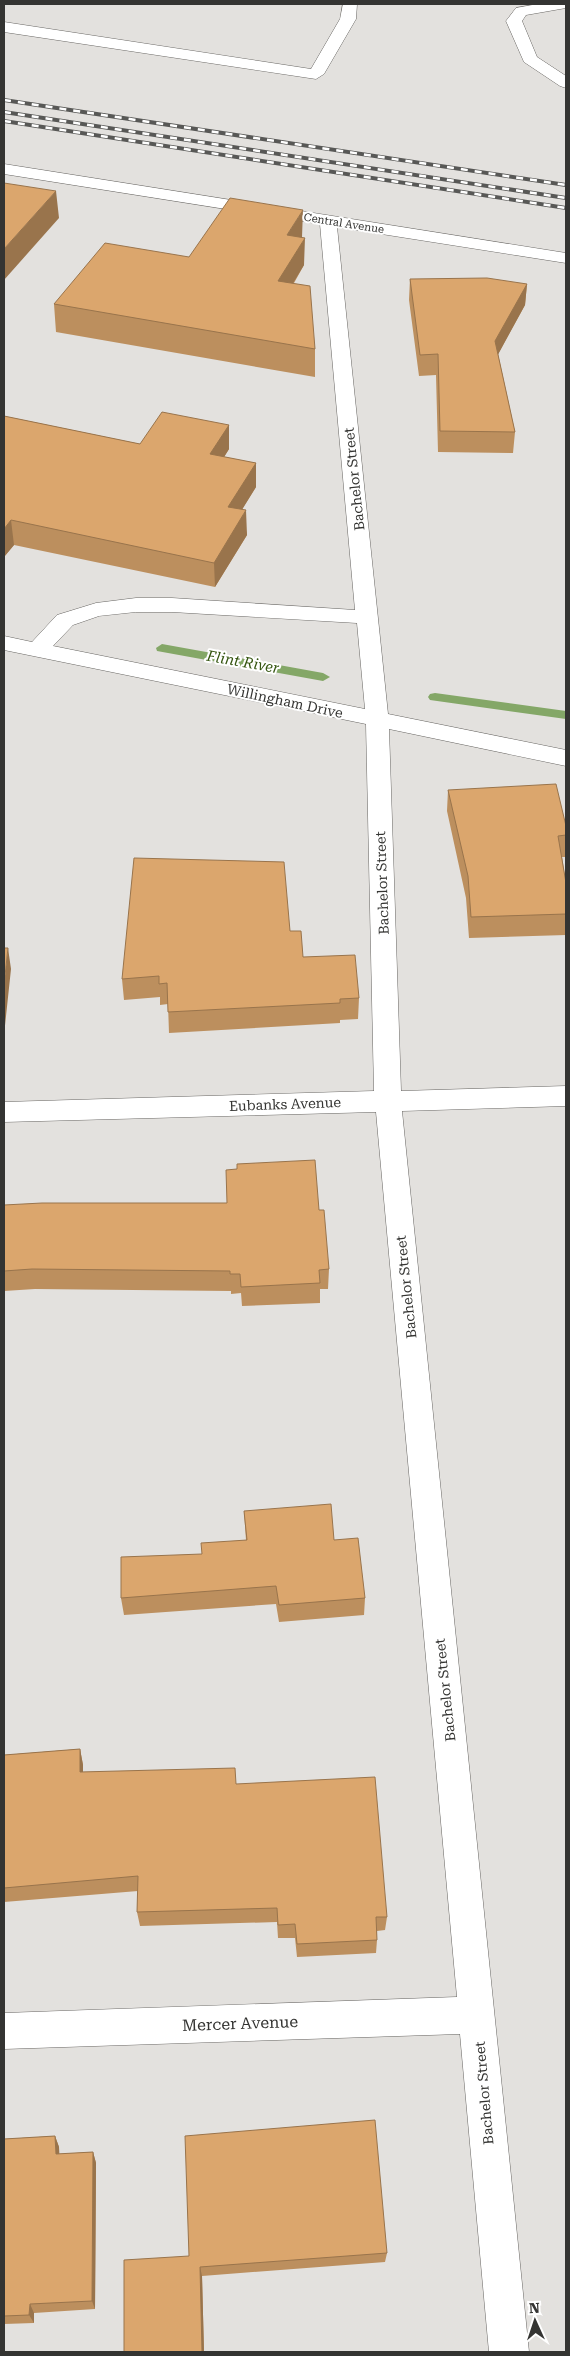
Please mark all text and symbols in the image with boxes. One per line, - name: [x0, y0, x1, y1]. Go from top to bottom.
- street label: Central Avenue: [303, 211, 385, 236]
- street label: Bachelor Street: [341, 427, 367, 531]
- water label: Flint River: [204, 647, 281, 677]
- street label: Willingham Drive: [226, 681, 345, 721]
- street label: Bachelor Street: [372, 831, 392, 935]
- street label: Eubanks Avenue: [229, 1094, 342, 1114]
- street label: Bachelor Street: [393, 1235, 419, 1339]
- street label: Bachelor Street: [432, 1638, 458, 1742]
- street label: Mercer Avenue: [182, 2012, 299, 2035]
- street label: Bachelor Street: [472, 2041, 496, 2145]
- north arrow: [510, 2296, 560, 2346]
- text: N: [529, 2300, 540, 2316]

